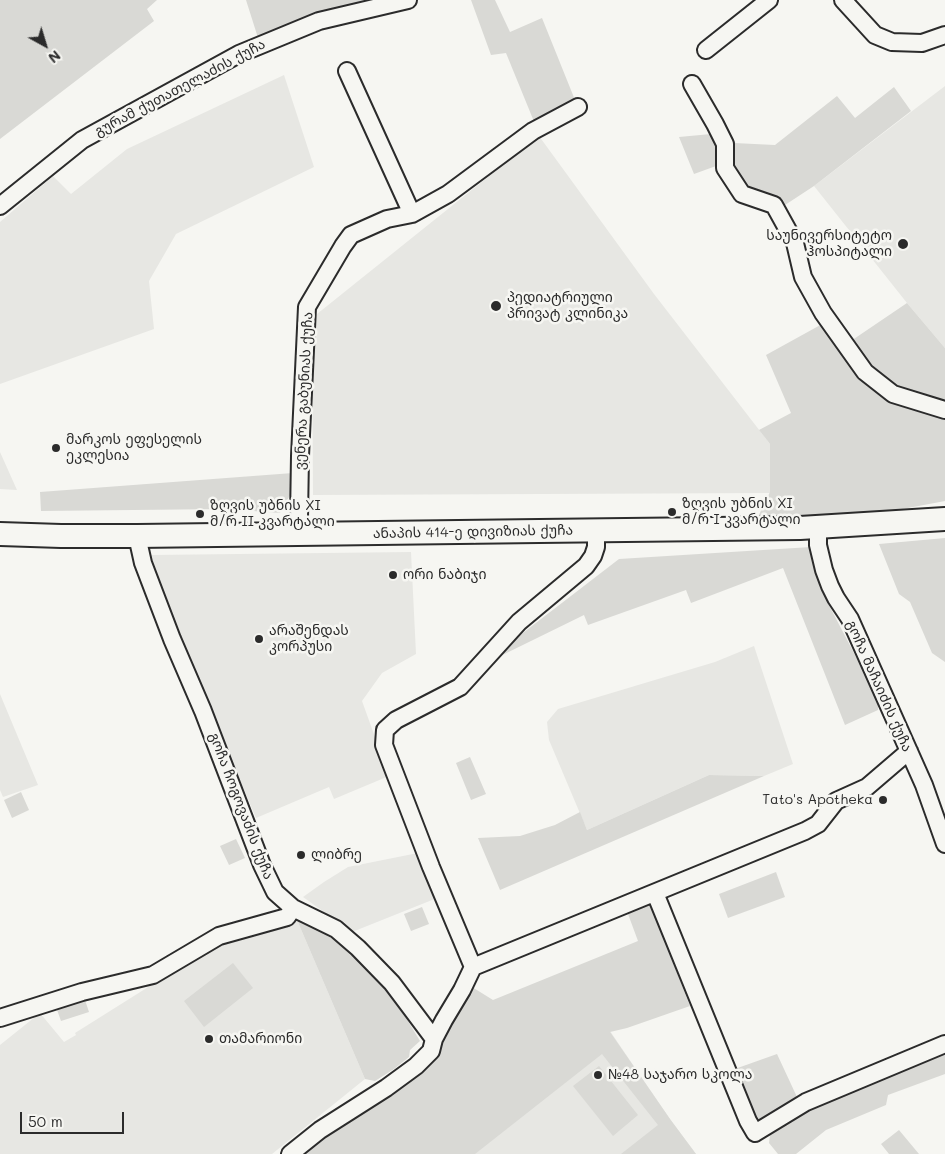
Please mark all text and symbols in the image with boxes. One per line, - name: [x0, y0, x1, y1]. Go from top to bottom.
- north arrow: [20, 20, 70, 70]
- street label: გურამ ქუთათელაძის ქუჩა: [92, 36, 268, 140]
- text: N: [45, 46, 65, 68]
- place label: საუნივერსიტეტო ჰოსპიტალი: [766, 228, 892, 260]
- marker: საუნივერსიტეტო ჰოსპიტალი: [896, 237, 910, 251]
- place label: პედიატრიული პრივატ კლინიკა: [507, 290, 628, 322]
- marker: პედიატრიული პრივატ კლინიკა: [489, 299, 503, 313]
- street label: ვენერა გაბუნიას ქუჩა: [291, 311, 317, 471]
- place label: მარკოს ეფესელის ეკლესია: [66, 432, 202, 464]
- marker: მარკოს ეფესელის ეკლესია: [50, 442, 62, 454]
- place label: ზღვის უბნის XI მ/რ I კვარტალი: [682, 496, 801, 528]
- place label: ზღვის უბნის XI მ/რ II კვარტალი: [210, 498, 335, 530]
- marker: ზღვის უბნის XI მ/რ I კვარტალი: [666, 506, 678, 518]
- marker: ზღვის უბნის XI მ/რ II კვარტალი: [194, 508, 206, 520]
- street label: ანაპის 414-ე დივიზიას ქუჩა: [373, 522, 573, 542]
- place label: ორი ნაბიჯი: [403, 567, 487, 583]
- marker: ორი ნაბიჯი: [387, 569, 399, 581]
- street label: გოჩა მაჩაიძის ქუჩა: [842, 618, 916, 754]
- place label: არაშენდას კორპუსი: [269, 623, 349, 656]
- marker: არაშენდას კორპუსი: [253, 633, 265, 645]
- street label: გოჩა ჩოგოვაძის ქუჩა: [205, 730, 277, 882]
- place label: Tato's Apotheka: [762, 792, 873, 808]
- marker: Tato's Apotheka: [877, 794, 889, 806]
- place label: ლიბრე: [311, 847, 362, 863]
- marker: ლიბრე: [295, 849, 307, 861]
- place label: თამარიონი: [219, 1031, 302, 1047]
- marker: თამარიონი: [203, 1033, 215, 1045]
- place label: №48 საჯარო სკოლა: [608, 1067, 752, 1083]
- marker: №48 საჯარო სკოლა: [592, 1069, 604, 1081]
- scale bar: [22, 1102, 126, 1134]
- text: 50 m: [28, 1111, 63, 1131]

